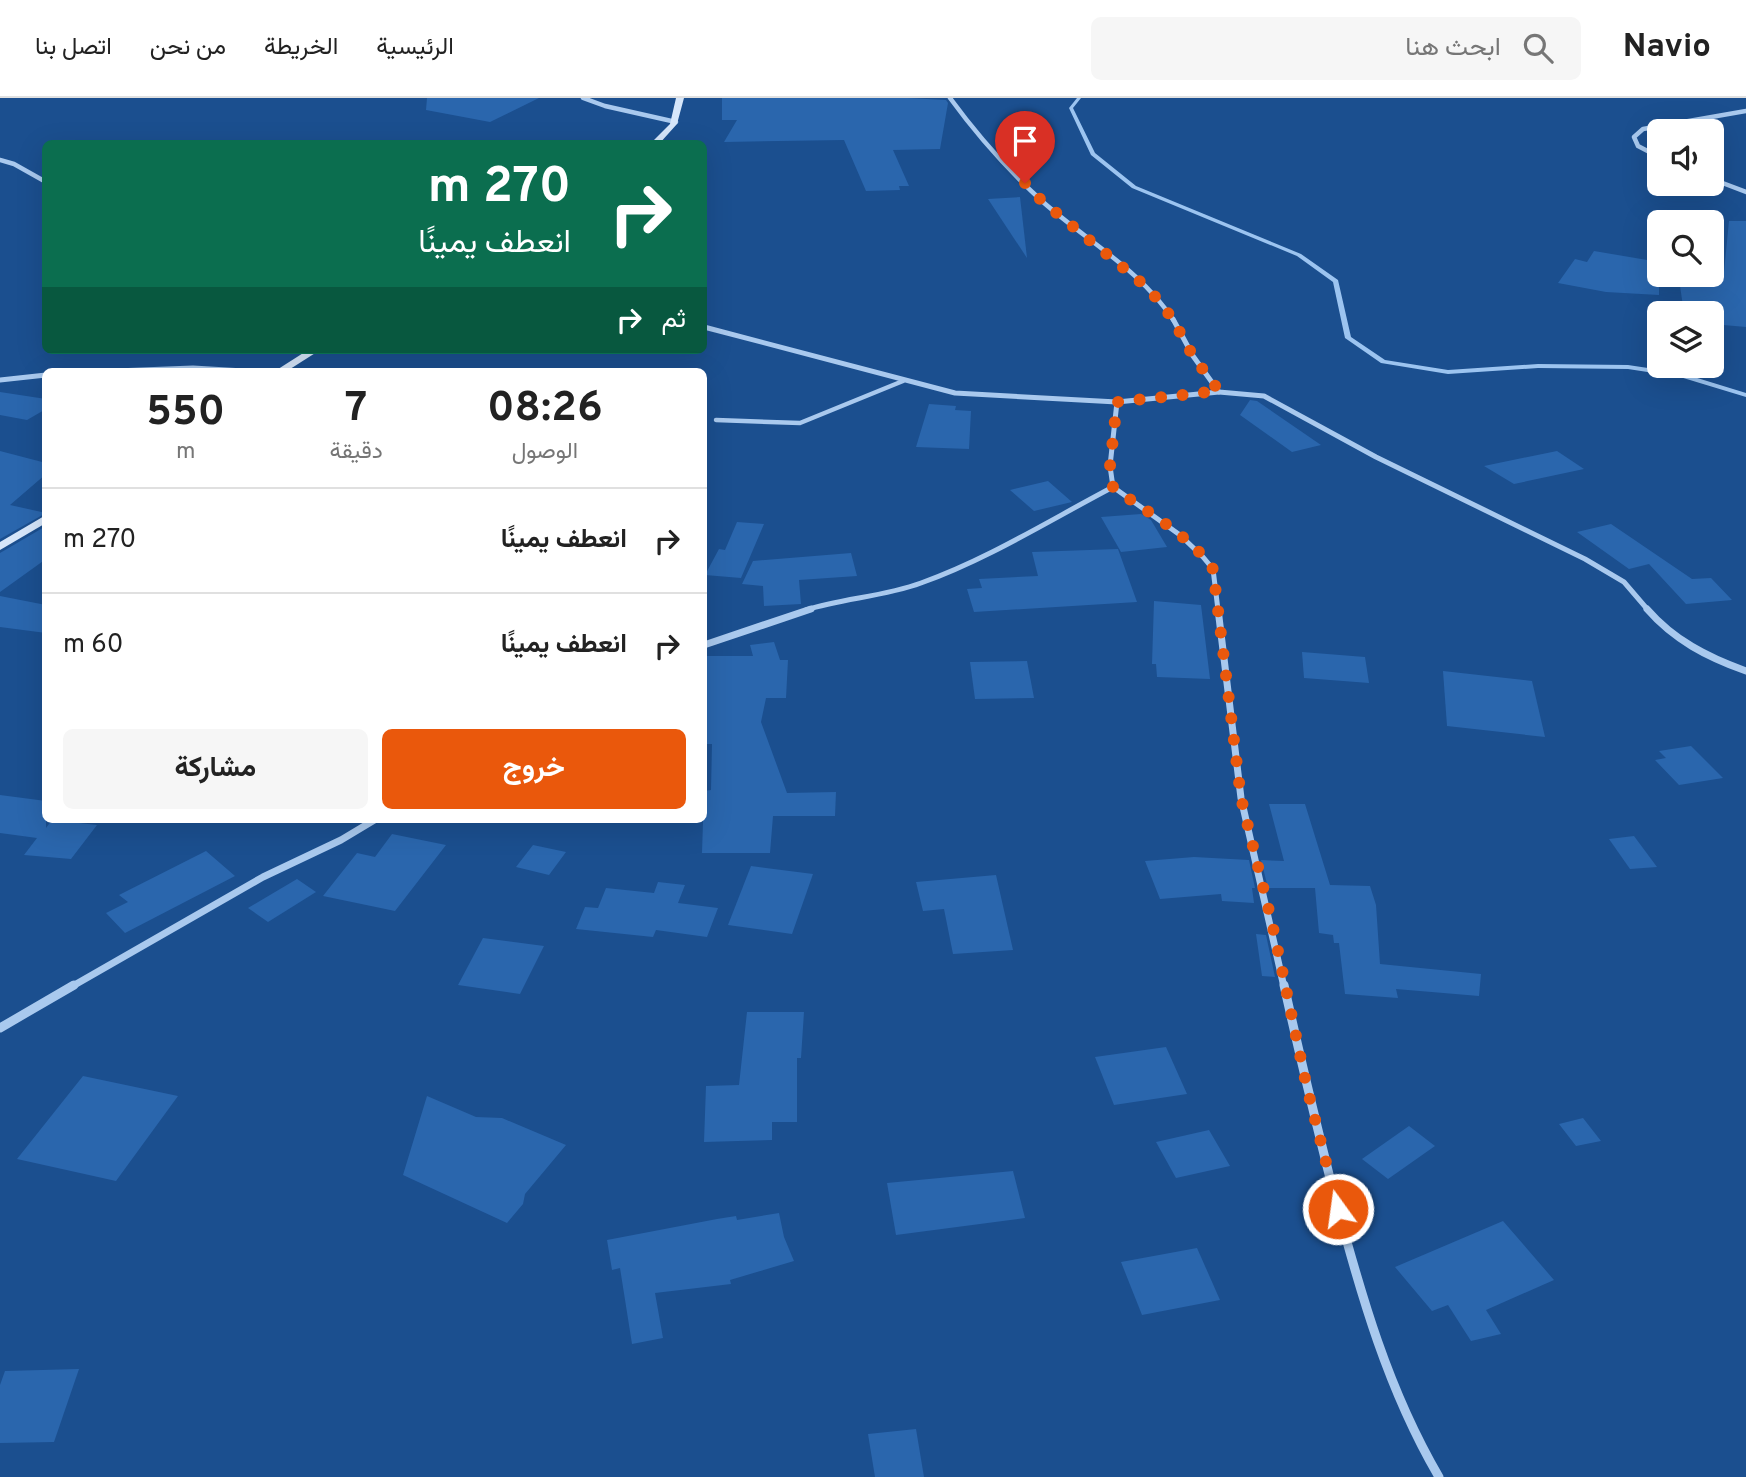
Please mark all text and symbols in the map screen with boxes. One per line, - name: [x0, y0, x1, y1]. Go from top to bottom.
- search box: [1091, 17, 1581, 80]
- text: Navio: [1623, 27, 1711, 69]
- icon: search: [1519, 29, 1557, 67]
- text: ابحث هنا: [1405, 32, 1501, 65]
- text: اتصل بنا: [35, 33, 112, 63]
- text: من نحن: [150, 33, 226, 63]
- text: الخريطة: [264, 33, 338, 63]
- text: الرئيسية: [376, 33, 454, 63]
- pin: [995, 111, 1055, 183]
- map controls: [1647, 119, 1724, 378]
- button: sound: [1647, 119, 1724, 196]
- icon: arrive: [1006, 122, 1044, 160]
- text: 270 m: [428, 158, 571, 220]
- icon: right: [595, 168, 686, 259]
- button: search: [1647, 210, 1724, 287]
- text: انعطف يمينًا: [418, 224, 571, 264]
- icon: right: [610, 301, 648, 339]
- button: layers: [1647, 301, 1724, 378]
- text: ثم: [662, 304, 686, 337]
- text: 7: [345, 383, 367, 436]
- text: 08:26: [487, 383, 603, 436]
- text: 550: [146, 387, 225, 440]
- text: m: [176, 438, 196, 467]
- text: دقيقة: [329, 438, 383, 467]
- text: الوصول: [512, 438, 578, 467]
- icon: right: [648, 522, 686, 560]
- text: 270 m: [63, 524, 136, 557]
- text: انعطف يمينًا: [501, 524, 627, 557]
- icon: right: [648, 627, 686, 665]
- text: 60 m: [63, 629, 123, 662]
- text: انعطف يمينًا: [501, 629, 627, 662]
- button: مشاركة: [63, 729, 368, 809]
- button: خروج: [382, 729, 686, 809]
- position arrow: [1301, 1172, 1375, 1246]

